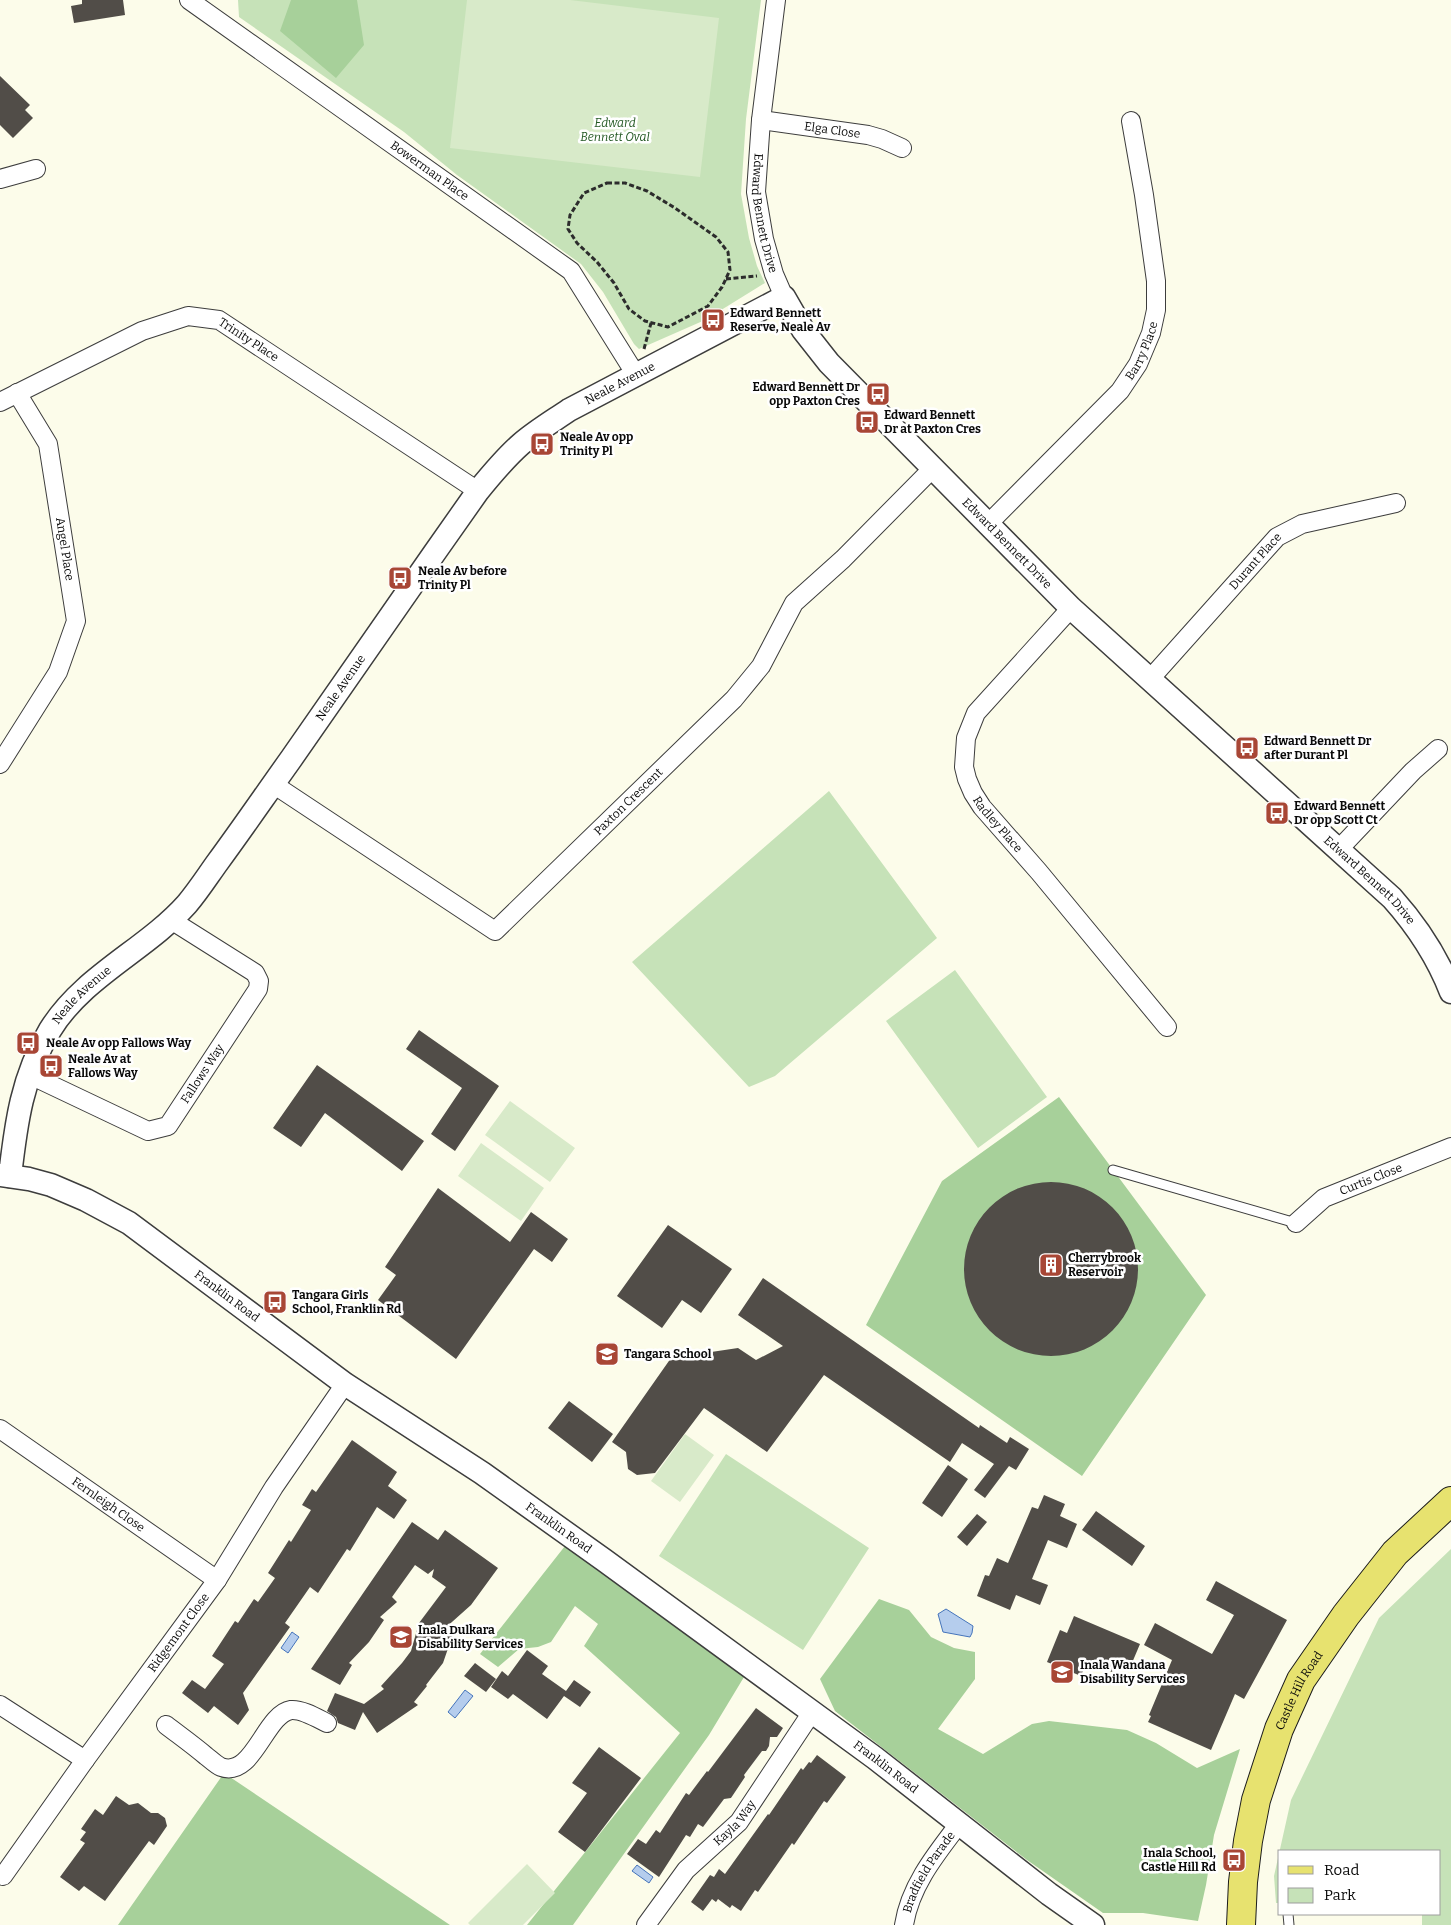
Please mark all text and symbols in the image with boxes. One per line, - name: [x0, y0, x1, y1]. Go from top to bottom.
- park label: Edward Bennett Oval: [580, 116, 650, 144]
- street label: Elga Close: [803, 119, 861, 141]
- street label: Bowerman Place: [388, 138, 472, 203]
- street label: Edward Bennett Drive: [749, 153, 780, 275]
- place label: Edward Bennett Reserve, Neale Av: [730, 306, 831, 334]
- bus stop icon: Edward Bennett Reserve, Neale Av: [700, 307, 726, 333]
- street label: Trinity Place: [216, 315, 281, 364]
- street label: Barry Place: [1122, 320, 1160, 383]
- street label: Neale Avenue: [582, 359, 657, 407]
- place label: Edward Bennett Dr opp Paxton Cres: [753, 380, 860, 408]
- bus stop icon: Edward Bennett Dr opp Paxton Cres: [865, 381, 891, 407]
- place label: Edward Bennett Dr at Paxton Cres: [884, 408, 981, 436]
- bus stop icon: Edward Bennett Dr at Paxton Cres: [854, 409, 880, 435]
- place label: Neale Av opp Trinity Pl: [560, 430, 633, 458]
- bus stop icon: Neale Av opp Trinity Pl: [529, 431, 555, 457]
- street label: Edward Bennett Drive: [959, 495, 1055, 591]
- street label: Angel Place: [53, 516, 77, 582]
- street label: Durant Place: [1226, 530, 1284, 592]
- place label: Neale Av before Trinity Pl: [418, 564, 507, 592]
- bus stop icon: Neale Av before Trinity Pl: [387, 565, 413, 591]
- street label: Neale Avenue: [313, 652, 368, 723]
- place label: Edward Bennett Dr after Durant Pl: [1264, 734, 1372, 762]
- bus stop icon: Edward Bennett Dr after Durant Pl: [1234, 735, 1260, 761]
- street label: Paxton Crescent: [591, 765, 666, 838]
- street label: Radley Place: [970, 794, 1025, 855]
- place label: Edward Bennett Dr opp Scott Ct: [1294, 799, 1386, 827]
- bus stop icon: Edward Bennett Dr opp Scott Ct: [1264, 800, 1290, 826]
- street label: Edward Bennett Drive: [1321, 833, 1418, 927]
- street label: Neale Avenue: [49, 963, 114, 1027]
- bus stop icon: Neale Av opp Fallows Way: [15, 1030, 41, 1056]
- place label: Neale Av opp Fallows Way: [46, 1036, 191, 1050]
- street label: Fallows Way: [178, 1041, 227, 1106]
- place label: Neale Av at Fallows Way: [68, 1052, 138, 1080]
- bus stop icon: Neale Av at Fallows Way: [38, 1053, 64, 1079]
- street label: Curtis Close: [1337, 1160, 1404, 1198]
- place label: Cherrybrook Reservoir: [1068, 1251, 1142, 1279]
- building icon: Cherrybrook Reservoir: [1038, 1252, 1064, 1278]
- street label: Franklin Road: [192, 1267, 262, 1325]
- place label: Tangara Girls School, Franklin Rd: [292, 1288, 402, 1316]
- bus stop icon: Tangara Girls School, Franklin Rd: [262, 1289, 288, 1315]
- school or university icon: Tangara School: [594, 1341, 620, 1367]
- place label: Tangara School: [624, 1347, 712, 1361]
- street label: Fernleigh Close: [69, 1474, 148, 1535]
- street label: Franklin Road: [523, 1500, 594, 1556]
- street label: Ridgemont Close: [145, 1590, 212, 1675]
- place label: Inala Dulkara Disability Services: [418, 1623, 523, 1651]
- school or university icon: Inala Dulkara Disability Services: [388, 1624, 414, 1650]
- street label: Castle Hill Road: [1272, 1649, 1326, 1732]
- place label: Inala Wandana Disability Services: [1080, 1658, 1185, 1686]
- school or university icon: Inala Wandana Disability Services: [1049, 1659, 1075, 1685]
- street label: Franklin Road: [851, 1738, 921, 1796]
- street label: Kayla Way: [711, 1797, 759, 1849]
- street label: Bradfield Parade: [900, 1829, 958, 1914]
- place label: Inala School, Castle Hill Rd: [1141, 1846, 1217, 1874]
- bus stop icon: Inala School, Castle Hill Rd: [1221, 1847, 1247, 1873]
- legend: [1278, 1850, 1441, 1915]
- text: Road: [1324, 1861, 1359, 1879]
- text: Park: [1324, 1886, 1356, 1904]

